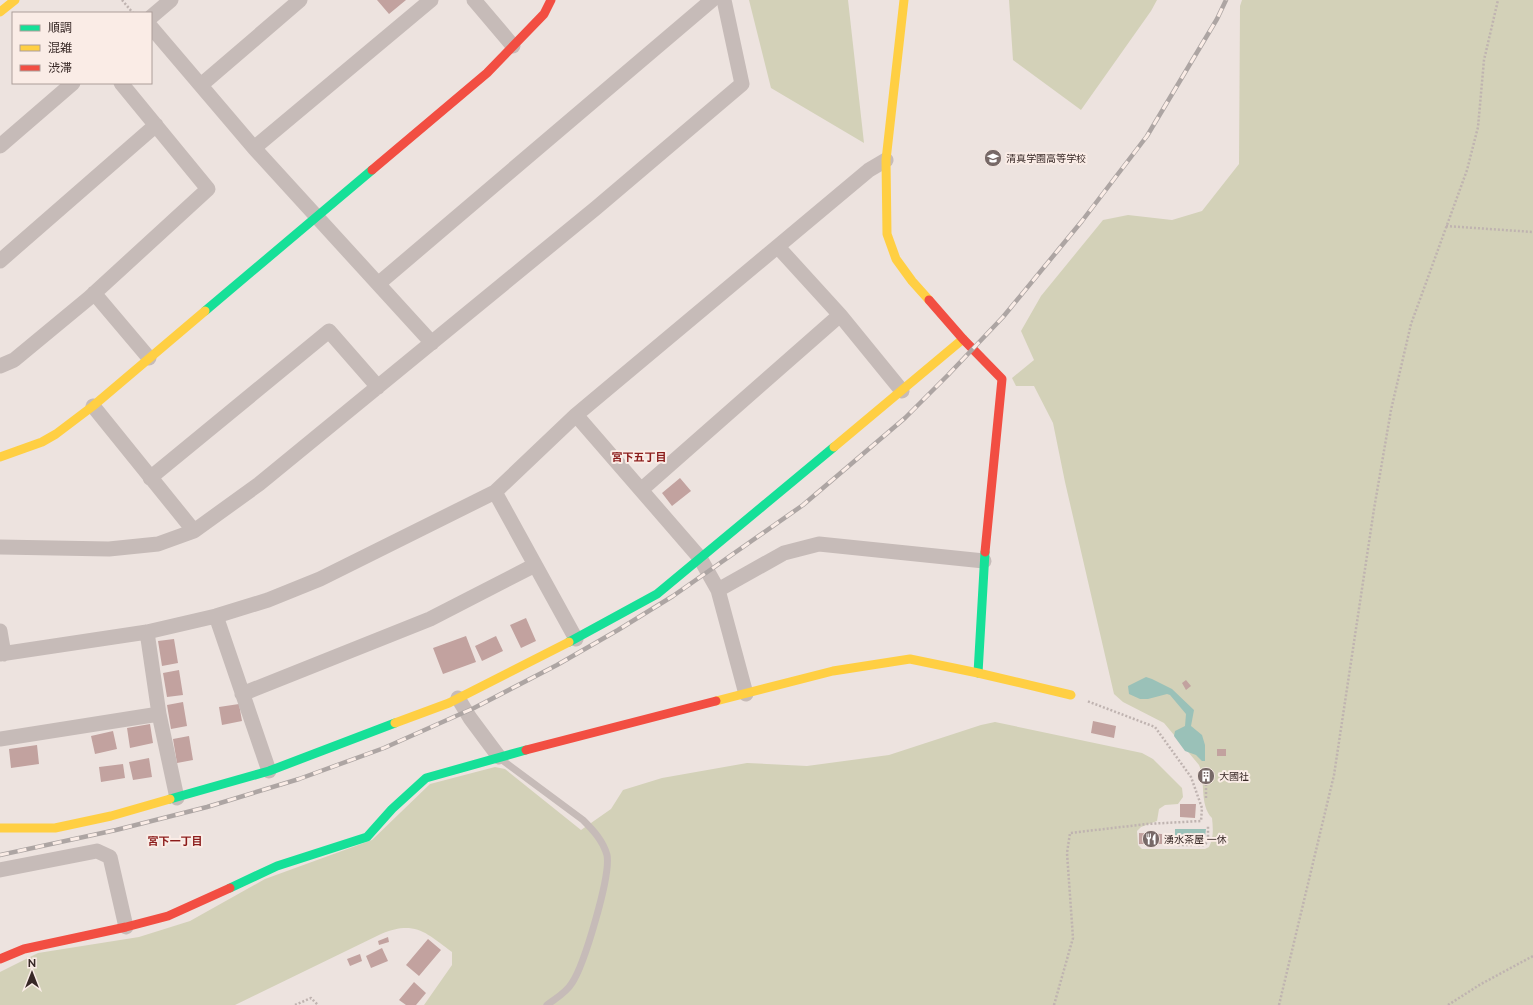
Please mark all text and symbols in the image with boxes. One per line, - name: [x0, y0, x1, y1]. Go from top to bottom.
- legend: [12, 12, 152, 84]
- text: 順調: [48, 21, 72, 35]
- text: 混雑: [48, 41, 72, 55]
- text: 渋滞: [48, 61, 72, 75]
- school or university icon: 清真学園高等学校: [983, 148, 1003, 168]
- place label: 清真学園高等学校: [1006, 153, 1086, 164]
- district label: 宮下五丁目: [612, 451, 667, 464]
- building icon: 大國社: [1196, 766, 1216, 786]
- place label: 大國社: [1219, 771, 1249, 782]
- restaurant icon: 湧水茶屋 一休: [1141, 829, 1161, 849]
- place label: 湧水茶屋 一休: [1164, 834, 1227, 845]
- district label: 宮下一丁目: [148, 835, 203, 848]
- north arrow: [12, 953, 52, 993]
- text: N: [28, 957, 36, 970]

